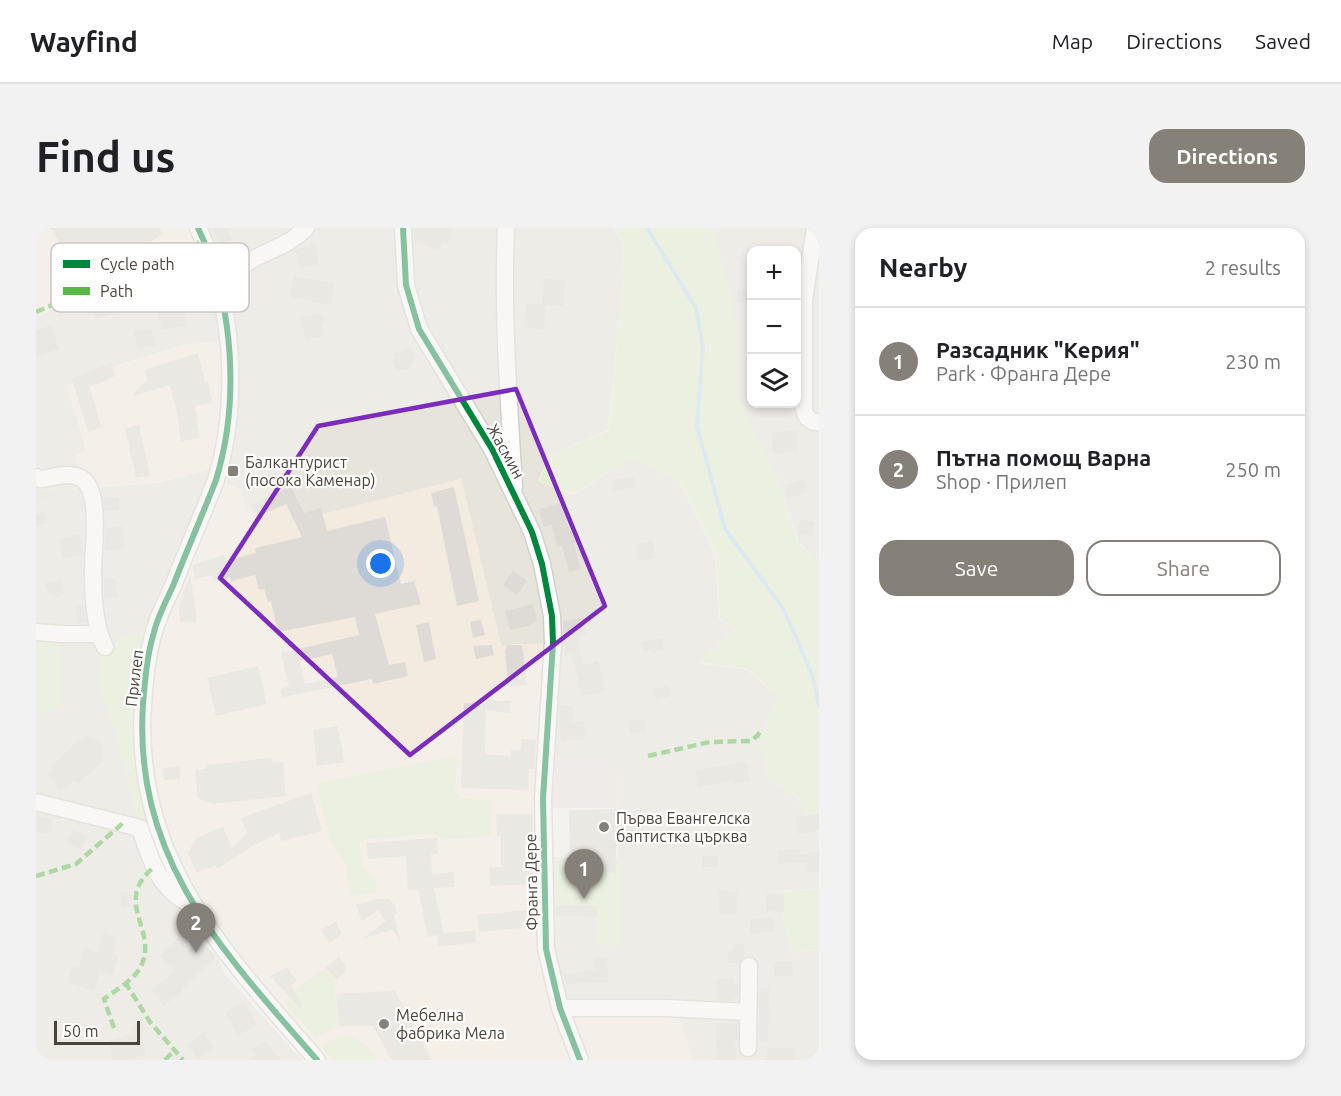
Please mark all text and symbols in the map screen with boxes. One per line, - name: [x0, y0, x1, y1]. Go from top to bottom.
- text: Wayfind: [30, 26, 138, 57]
- text: Map: [1052, 29, 1093, 53]
- text: Directions: [1126, 29, 1222, 53]
- text: Saved: [1255, 29, 1311, 53]
- button: Directions: [1149, 129, 1305, 183]
- text: Find us: [36, 133, 175, 180]
- legend: [51, 243, 249, 312]
- map controls: [747, 246, 801, 408]
- button: +: [747, 246, 801, 300]
- text: Nearby: [879, 253, 967, 282]
- text: Cycle path: [100, 255, 175, 273]
- text: 2 results: [1205, 256, 1281, 279]
- text: Path: [100, 282, 133, 300]
- button: −: [747, 300, 801, 354]
- text: Разсадник "Керия": [936, 337, 1140, 362]
- text: 1: [893, 350, 904, 373]
- text: 230 m: [1225, 350, 1281, 373]
- button: layers: [747, 354, 801, 408]
- text: Park · Франга Дере: [936, 362, 1111, 385]
- street label: Жасмин: [484, 420, 528, 482]
- text: Пътна помощ Варна: [936, 445, 1151, 470]
- place label: Балкантурист (посока Каменар): [245, 453, 376, 490]
- text: 2: [893, 458, 904, 481]
- text: 250 m: [1225, 458, 1281, 481]
- marker: Балкантурист (посока Каменар): [226, 464, 240, 478]
- text: Shop · Прилеп: [936, 470, 1067, 493]
- button: Save: [879, 540, 1074, 596]
- button: Share: [1086, 540, 1281, 596]
- your location: [366, 549, 395, 578]
- street label: Прилеп: [122, 648, 146, 708]
- place label: Първа Евангелска баптистка църква: [616, 809, 750, 845]
- marker: Първа Евангелска баптистка църква: [597, 820, 611, 834]
- street label: Франга Дере: [521, 833, 541, 931]
- pin: 1: [564, 850, 604, 899]
- pin: 2: [176, 904, 216, 953]
- place label: Мебелна фабрика Мела: [396, 1006, 505, 1042]
- marker: Мебелна фабрика Мела: [377, 1017, 391, 1031]
- scale bar: [54, 1018, 140, 1046]
- text: 50 m: [63, 1022, 99, 1040]

